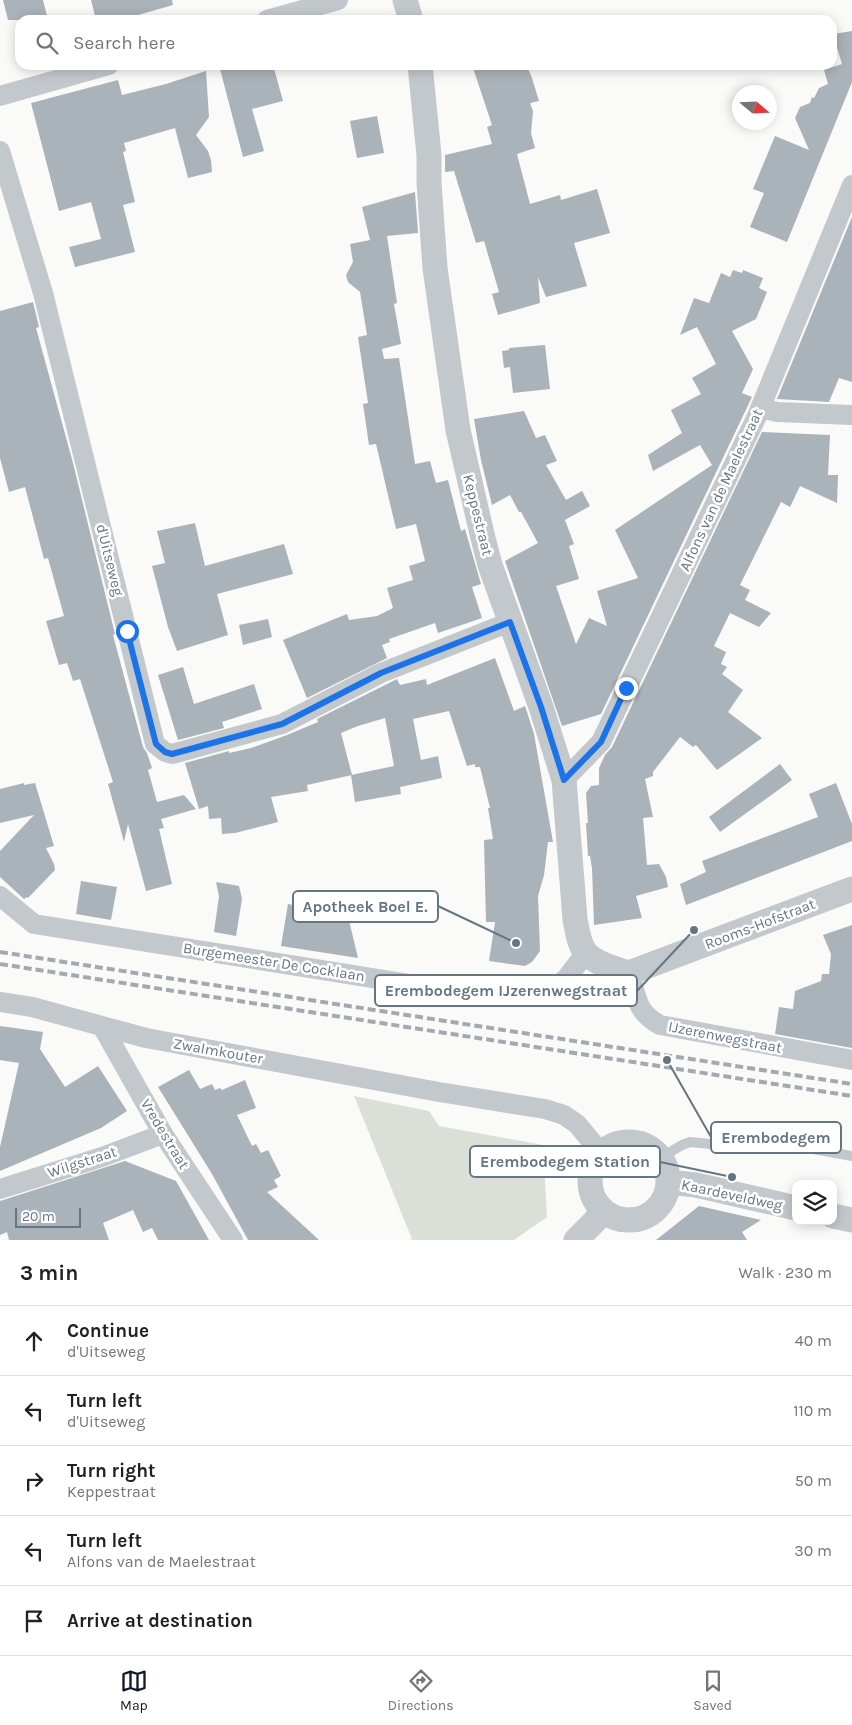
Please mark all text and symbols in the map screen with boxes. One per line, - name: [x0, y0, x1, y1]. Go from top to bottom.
- search box: [15, 15, 837, 70]
- icon: search: [33, 29, 61, 57]
- text: Search here: [73, 32, 175, 54]
- north arrow: [732, 85, 777, 130]
- street label: Alfons van de Maelestraat: [675, 406, 767, 574]
- street label: Keppestraat: [459, 472, 497, 558]
- street label: d'Uitseweg: [92, 522, 128, 598]
- route start: [116, 620, 139, 643]
- route end: [615, 677, 638, 700]
- callout: Apotheek Boel E.: [293, 891, 438, 922]
- street label: Rooms-Hofstraat: [702, 895, 818, 953]
- text: Apotheek Boel E.: [302, 897, 428, 916]
- street label: Burgemeester De Cocklaan: [182, 939, 366, 985]
- callout: Erembodegem IJzerenwegstraat: [375, 975, 637, 1006]
- text: Erembodegem IJzerenwegstraat: [385, 981, 627, 1000]
- street label: IJzerenwegstraat: [667, 1017, 784, 1057]
- street label: Zwalmkouter: [172, 1034, 265, 1068]
- street label: Vredestraat: [137, 1095, 193, 1173]
- callout: Erembodegem: [711, 1122, 841, 1153]
- text: Erembodegem: [721, 1128, 831, 1147]
- street label: Wilgstraat: [45, 1142, 119, 1182]
- callout: Erembodegem Station: [470, 1146, 660, 1177]
- text: Erembodegem Station: [480, 1152, 650, 1171]
- street label: Kaardeveldweg: [680, 1175, 785, 1215]
- map controls: [792, 1180, 837, 1225]
- button: layers: [792, 1180, 837, 1225]
- scale bar: [15, 1205, 81, 1228]
- text: 20 m: [22, 1208, 55, 1225]
- text: 3 min: [20, 1261, 78, 1285]
- text: Walk · 230 m: [738, 1263, 832, 1282]
- text: Continue: [67, 1320, 149, 1342]
- icon: ahead: [20, 1327, 48, 1355]
- text: 40 m: [795, 1331, 832, 1350]
- text: d'Uitseweg: [67, 1342, 145, 1361]
- text: Turn left: [67, 1390, 142, 1412]
- icon: left: [20, 1397, 48, 1425]
- text: 110 m: [793, 1401, 832, 1420]
- text: d'Uitseweg: [67, 1412, 145, 1431]
- text: Turn right: [67, 1460, 156, 1482]
- icon: right: [20, 1467, 48, 1495]
- text: 50 m: [795, 1471, 832, 1490]
- text: Keppestraat: [67, 1482, 156, 1501]
- text: Turn left: [67, 1530, 142, 1552]
- icon: left: [20, 1537, 48, 1565]
- text: 30 m: [794, 1541, 832, 1560]
- text: Alfons van de Maelestraat: [67, 1552, 256, 1571]
- icon: arrive: [20, 1607, 48, 1635]
- text: Arrive at destination: [67, 1610, 253, 1632]
- tab: Map: [120, 1667, 148, 1714]
- tab: Directions: [388, 1667, 454, 1714]
- tab: Saved: [693, 1667, 732, 1714]

